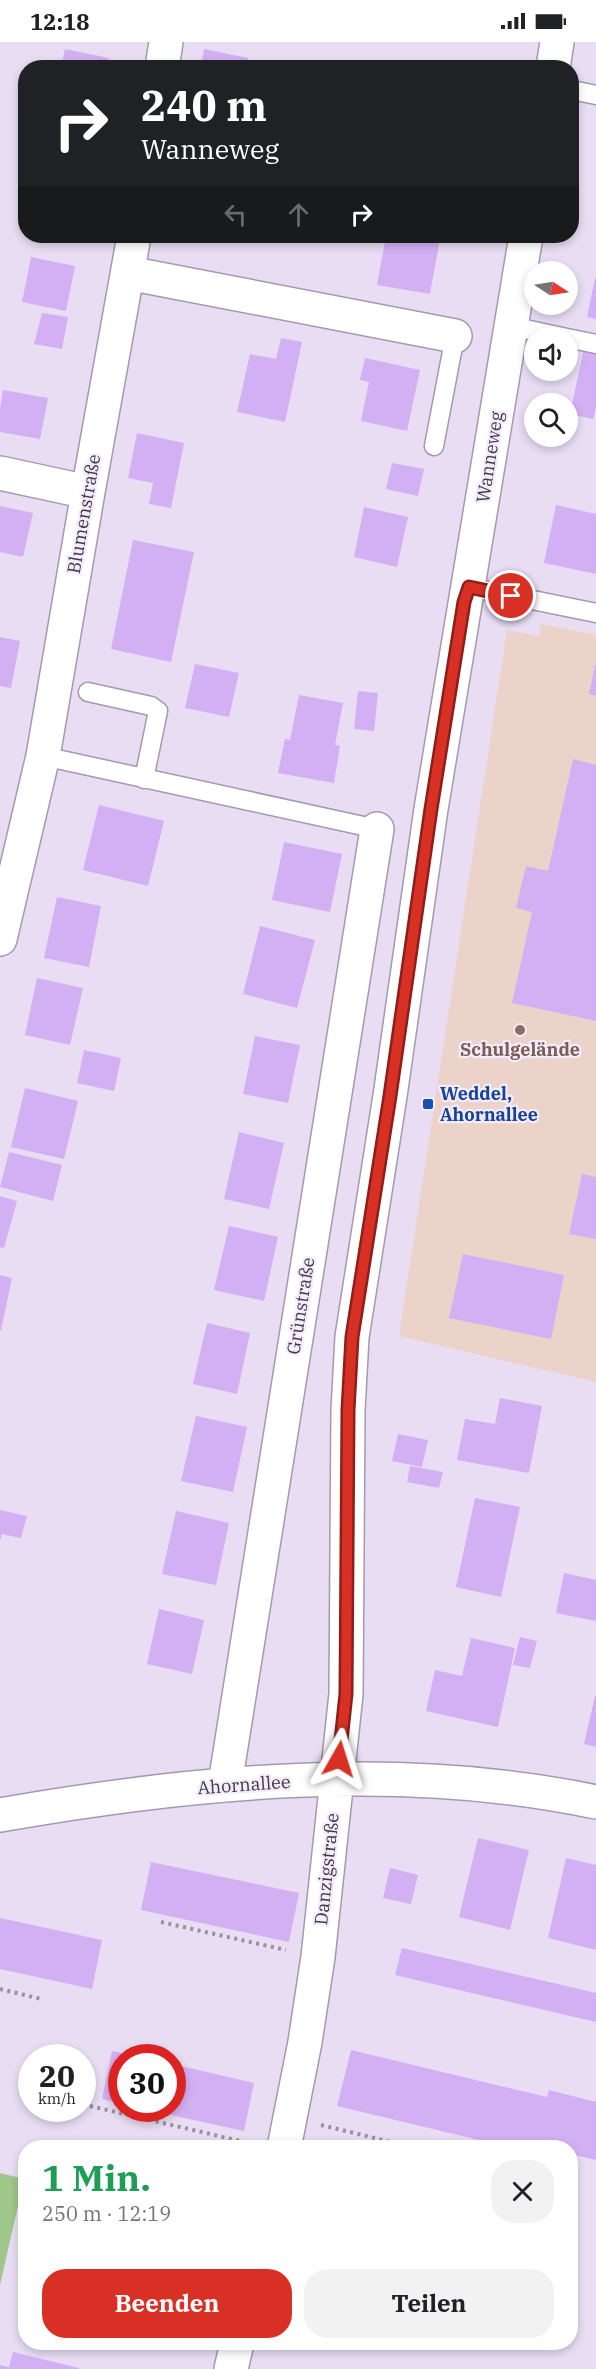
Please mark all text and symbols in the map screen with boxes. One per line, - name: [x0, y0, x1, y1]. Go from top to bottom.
- text: 12:18: [30, 7, 89, 36]
- text: 240 m: [141, 78, 267, 133]
- icon: right: [42, 84, 120, 162]
- text: Wanneweg: [141, 131, 279, 166]
- icon: left: [219, 198, 252, 231]
- icon: ahead: [282, 198, 315, 231]
- icon: right: [345, 198, 378, 231]
- north arrow: [524, 261, 578, 315]
- map controls: [524, 261, 578, 447]
- button: sound: [524, 327, 578, 381]
- button: search: [524, 393, 578, 447]
- street label: Wanneweg: [471, 409, 508, 504]
- street label: Blumenstraße: [62, 452, 105, 575]
- pin: [485, 570, 536, 621]
- icon: arrive: [494, 579, 527, 612]
- marker: Schulgelände: [513, 1023, 527, 1037]
- place label: Schulgelände: [460, 1038, 580, 1061]
- place label: Weddel, Ahornallee: [440, 1082, 538, 1126]
- marker: Weddel, Ahornallee: [421, 1097, 435, 1111]
- street label: Grünstraße: [281, 1256, 320, 1356]
- position arrow: [307, 1727, 371, 1791]
- street label: Ahornallee: [197, 1770, 291, 1799]
- street label: Danzigstraße: [309, 1812, 344, 1926]
- speed limit sign: 30: [108, 2044, 186, 2122]
- text: 20: [39, 2056, 75, 2095]
- text: km/h: [38, 2089, 76, 2108]
- text: 1 Min.: [42, 2154, 151, 2201]
- button: close: [491, 2160, 554, 2223]
- text: 250 m · 12:19: [42, 2200, 171, 2227]
- button: Beenden: [42, 2269, 292, 2338]
- button: Teilen: [304, 2269, 554, 2338]

